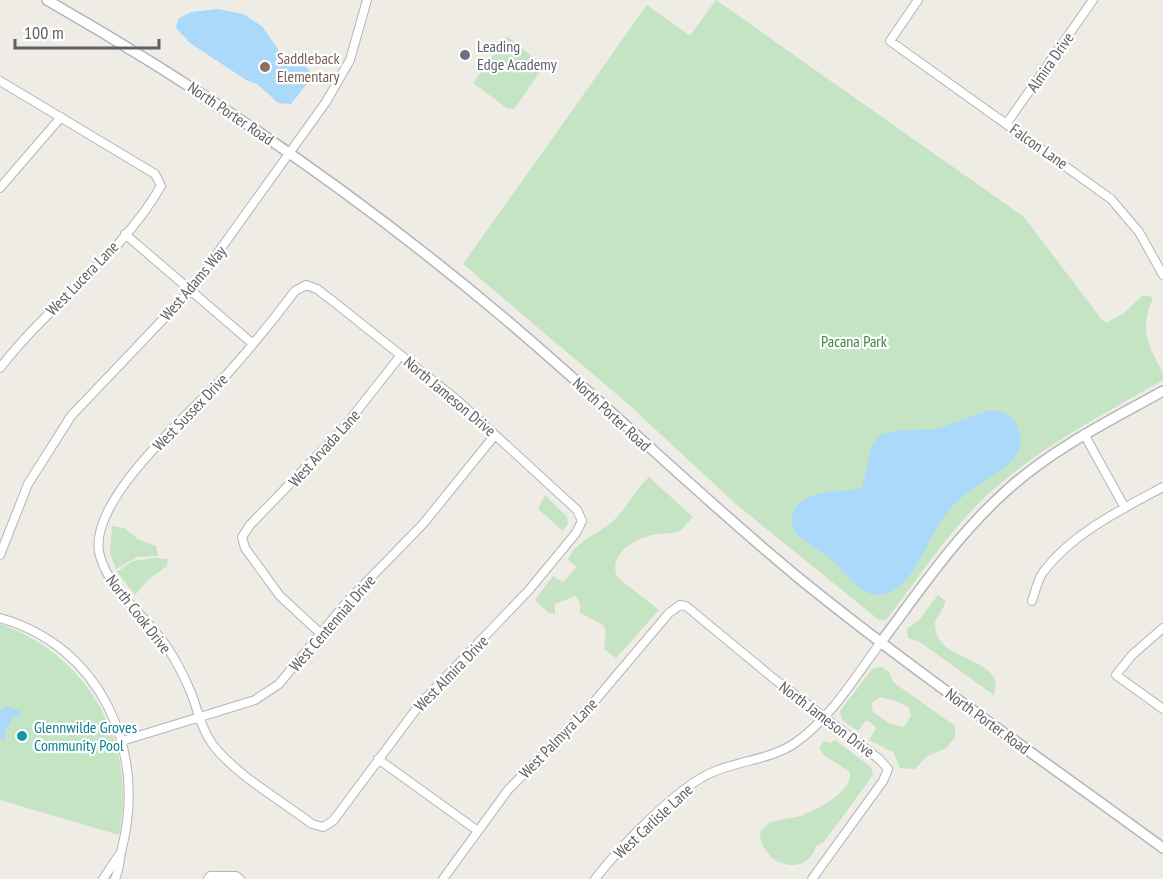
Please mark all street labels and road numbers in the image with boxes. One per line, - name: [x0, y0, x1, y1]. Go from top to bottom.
- street label: Almira Drive: [1022, 28, 1078, 96]
- street label: North Porter Road: [184, 77, 278, 149]
- street label: Falcon Lane: [1006, 119, 1072, 173]
- street label: West Lucera Lane: [41, 237, 123, 319]
- street label: West Adams Way: [156, 241, 230, 325]
- street label: North Jameson Drive: [400, 352, 500, 440]
- street label: West Sussex Drive: [148, 369, 232, 455]
- street label: North Porter Road: [569, 373, 655, 455]
- street label: West Arvada Lane: [284, 405, 364, 491]
- street label: North Cook Drive: [102, 571, 176, 657]
- street label: West Centennial Drive: [285, 571, 379, 675]
- street label: West Almira Drive: [410, 631, 492, 715]
- street label: North Jameson Drive: [775, 677, 879, 761]
- street label: North Porter Road: [942, 684, 1034, 758]
- street label: West Palmyra Lane: [515, 694, 601, 782]
- street label: West Carlisle Lane: [609, 779, 697, 863]

